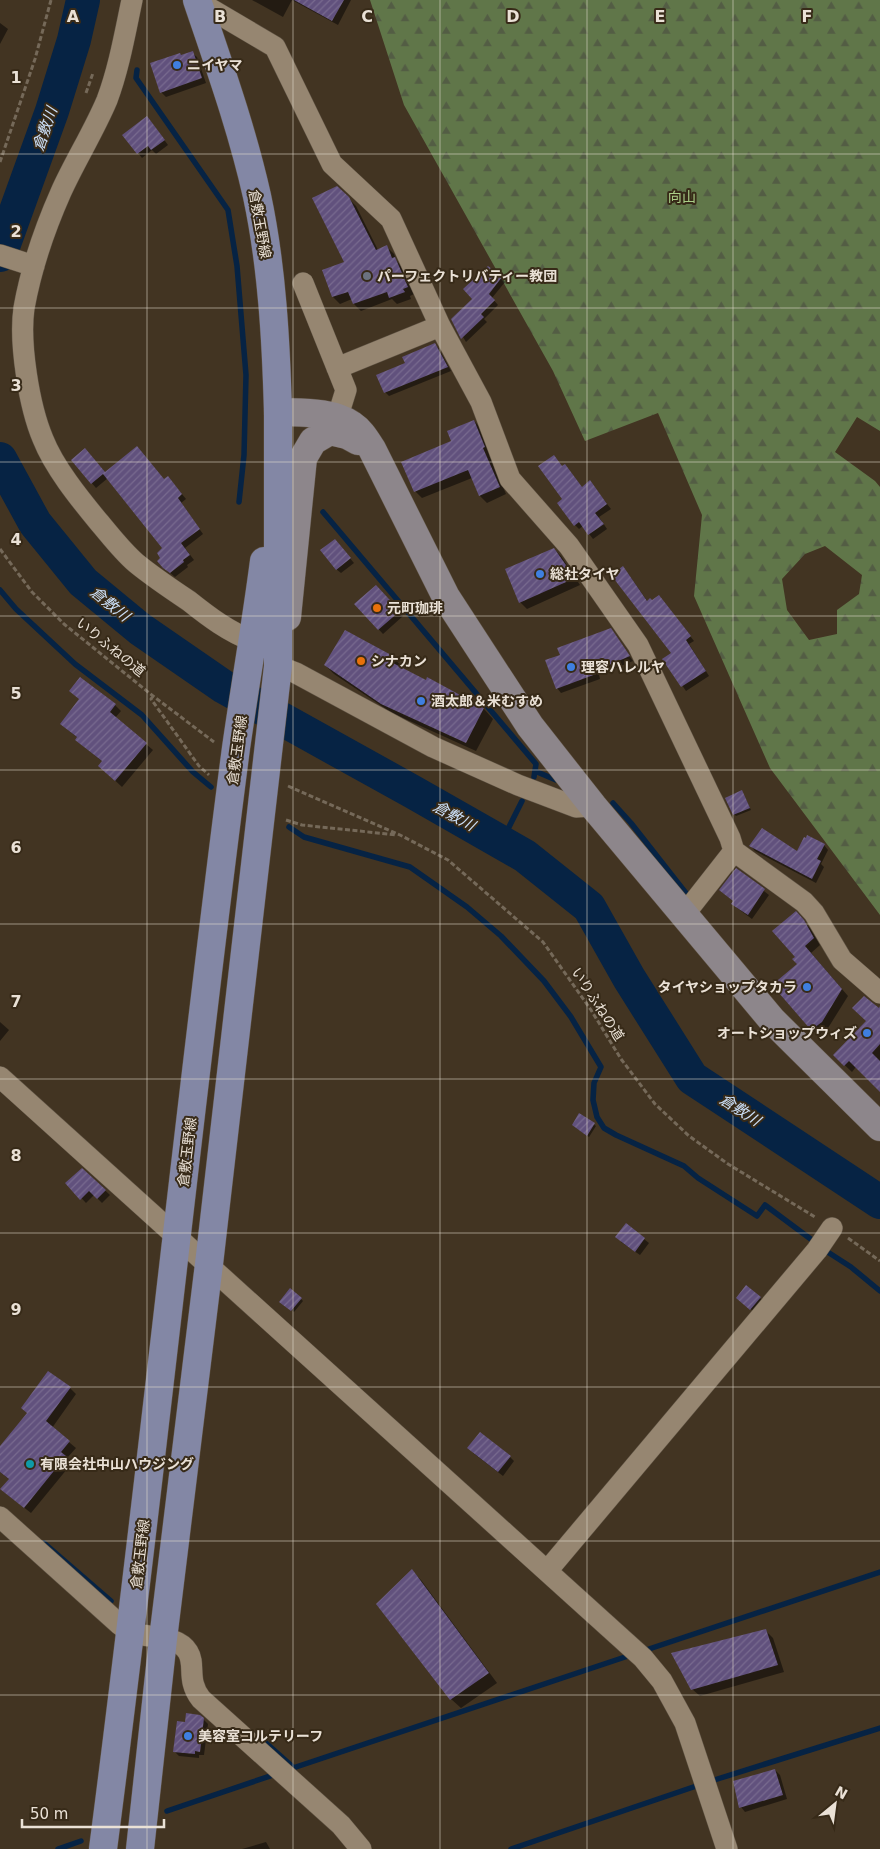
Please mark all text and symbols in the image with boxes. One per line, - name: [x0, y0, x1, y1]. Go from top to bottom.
- text: A: [67, 7, 80, 26]
- text: B: [214, 7, 226, 26]
- text: C: [361, 7, 373, 26]
- text: D: [506, 7, 520, 26]
- text: E: [655, 7, 665, 26]
- text: F: [802, 7, 812, 26]
- place label: ニイヤマ: [187, 57, 243, 73]
- marker: ニイヤマ: [171, 59, 183, 71]
- text: 1: [10, 68, 22, 87]
- water label: 倉敷川: [29, 103, 61, 153]
- street label: 倉敷玉野線: [246, 188, 274, 260]
- park label: 向山: [668, 189, 696, 205]
- text: 2: [10, 222, 22, 241]
- place label: パーフェクトリバティー教団: [377, 268, 557, 284]
- marker: パーフェクトリバティー教団: [361, 270, 373, 282]
- text: 3: [10, 376, 22, 395]
- text: 4: [10, 530, 22, 549]
- place label: 総社タイヤ: [550, 566, 620, 582]
- marker: 総社タイヤ: [534, 568, 546, 580]
- water label: 倉敷川: [87, 583, 135, 626]
- place label: 元町珈琲: [387, 600, 443, 616]
- marker: 元町珈琲: [371, 602, 383, 614]
- street label: いりふねの道: [73, 614, 149, 680]
- place label: シナカン: [371, 653, 427, 669]
- marker: シナカン: [355, 655, 367, 667]
- place label: 理容ハレルヤ: [581, 659, 665, 675]
- marker: 理容ハレルヤ: [565, 661, 577, 673]
- text: 5: [10, 684, 22, 703]
- place label: 酒太郎＆米むすめ: [431, 693, 543, 709]
- marker: 酒太郎＆米むすめ: [415, 695, 427, 707]
- street label: 倉敷玉野線: [224, 714, 250, 786]
- water label: 倉敷川: [430, 797, 480, 836]
- text: 6: [10, 838, 22, 857]
- street label: いりふねの道: [568, 964, 628, 1044]
- place label: タイヤショップタカラ: [657, 979, 797, 995]
- marker: タイヤショップタカラ: [801, 981, 813, 993]
- text: 7: [10, 992, 22, 1011]
- place label: オートショップウィズ: [717, 1025, 857, 1041]
- marker: オートショップウィズ: [861, 1027, 873, 1039]
- water label: 倉敷川: [716, 1090, 765, 1131]
- street label: 倉敷玉野線: [175, 1116, 199, 1188]
- text: 8: [10, 1146, 22, 1165]
- text: 9: [10, 1300, 22, 1319]
- place label: 有限会社中山ハウジング: [40, 1456, 194, 1472]
- marker: 有限会社中山ハウジング: [24, 1458, 36, 1470]
- street label: 倉敷玉野線: [128, 1518, 152, 1590]
- place label: 美容室コルテリーフ: [198, 1728, 323, 1744]
- marker: 美容室コルテリーフ: [182, 1730, 194, 1742]
- north arrow: [810, 1779, 860, 1829]
- text: N: [832, 1783, 850, 1802]
- scale bar: [22, 1796, 165, 1828]
- text: 50 m: [30, 1805, 68, 1823]

